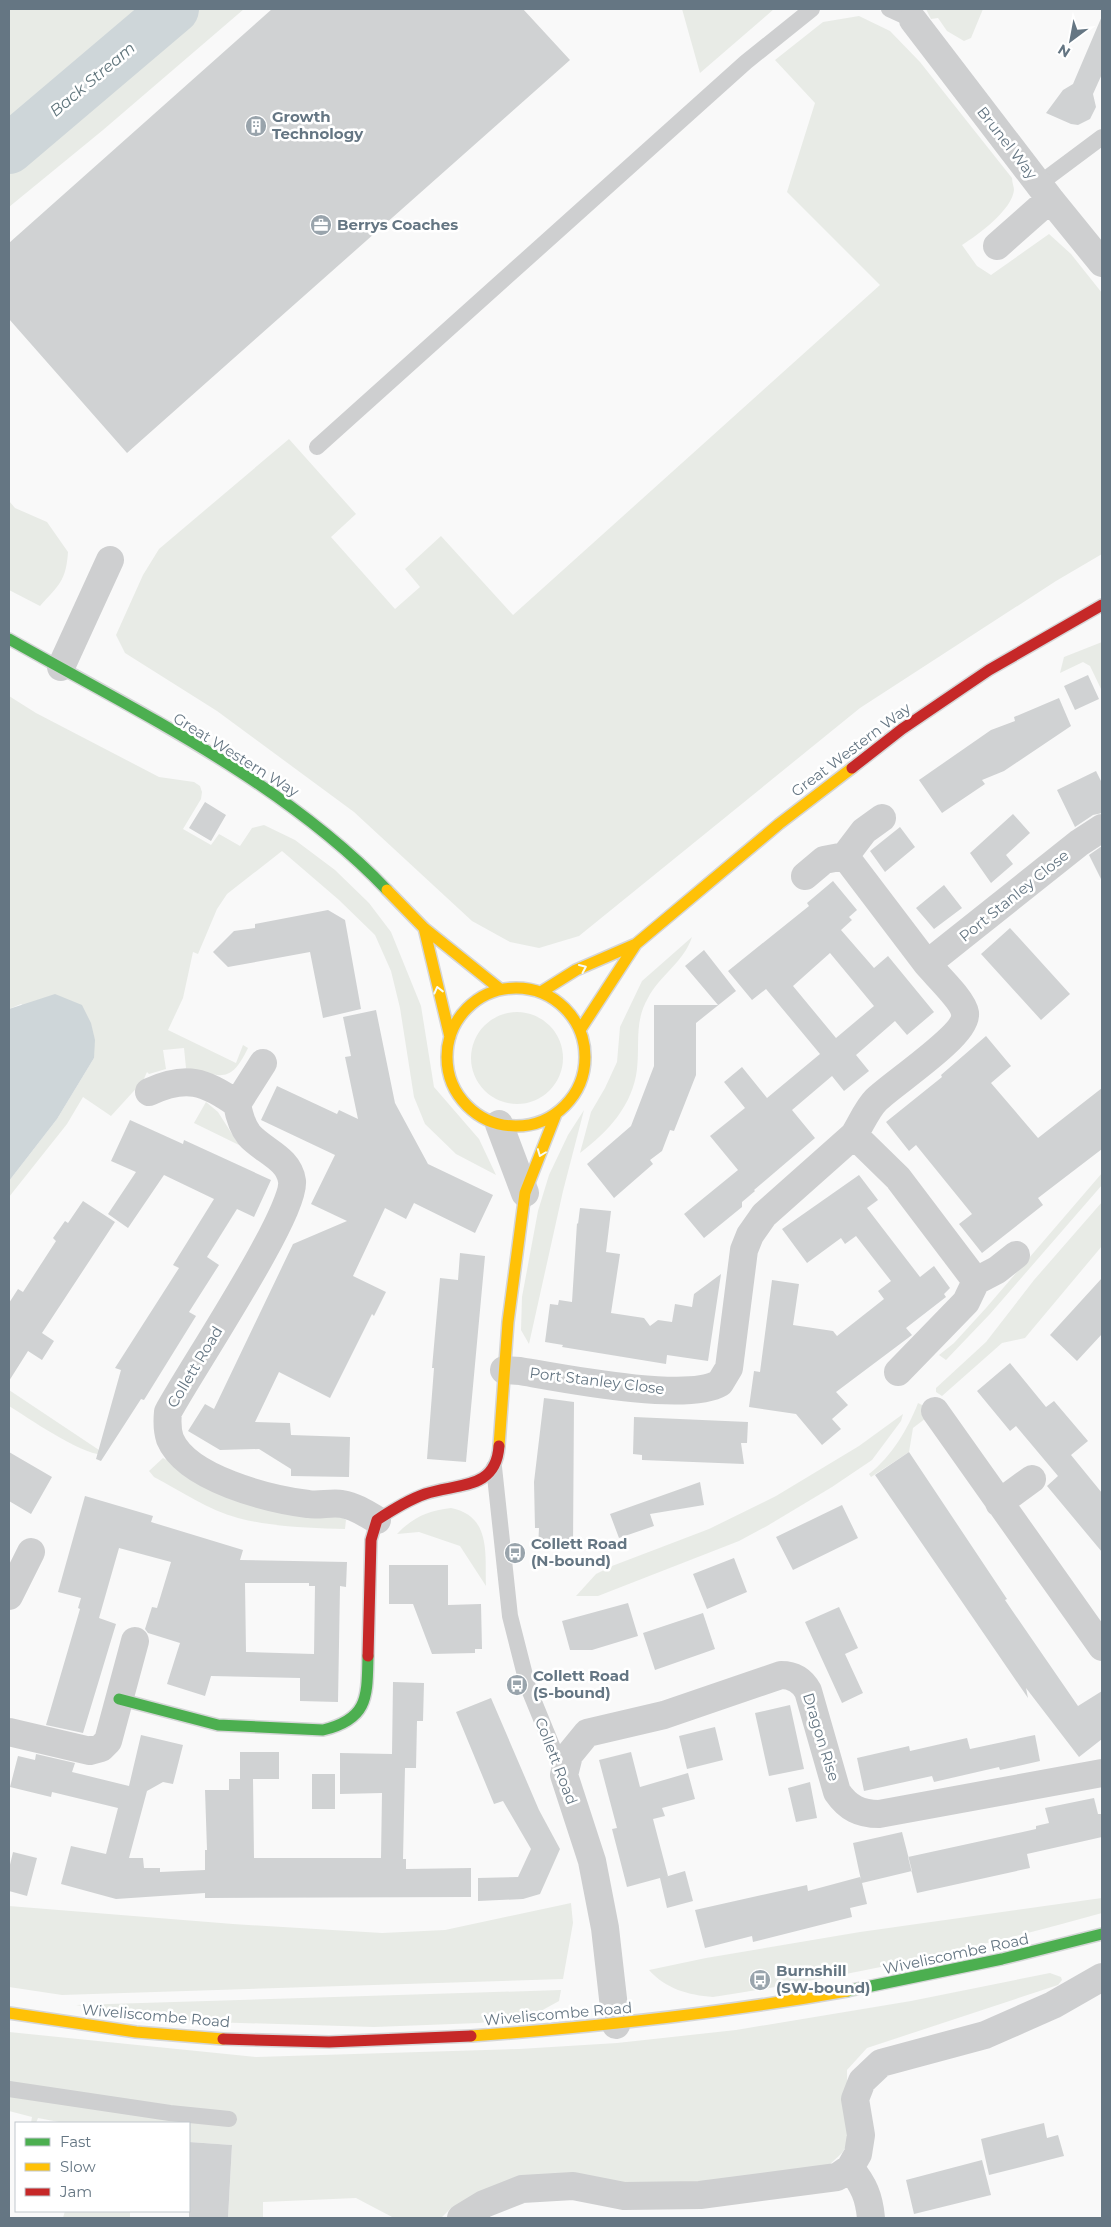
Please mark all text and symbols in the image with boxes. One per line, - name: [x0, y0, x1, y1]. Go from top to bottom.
- north arrow: [1046, 15, 1096, 65]
- water label: Back Stream: [46, 38, 139, 121]
- text: N: [1055, 40, 1074, 62]
- street label: Brunel Way: [973, 103, 1042, 184]
- place label: Growth Technology: [272, 107, 364, 143]
- building icon: Growth Technology: [244, 114, 268, 138]
- office icon: Berrys Coaches: [309, 213, 333, 237]
- place label: Berrys Coaches: [337, 215, 458, 234]
- street label: Great Western Way: [787, 698, 915, 801]
- street label: Great Western Way: [170, 708, 303, 801]
- street label: Port Stanley Close: [955, 846, 1072, 946]
- one-way arrow: [578, 963, 587, 974]
- one-way arrow: [433, 986, 444, 995]
- one-way arrow: [536, 1148, 547, 1157]
- street label: Collett Road: [163, 1322, 226, 1411]
- street label: Port Stanley Close: [529, 1363, 666, 1398]
- place label: Collett Road (N-bound): [531, 1534, 627, 1570]
- bus stop icon: Collett Road (N-bound): [503, 1541, 527, 1565]
- place label: Collett Road (S-bound): [533, 1666, 629, 1702]
- bus stop icon: Collett Road (S-bound): [505, 1673, 529, 1697]
- street label: Dragon Rise: [799, 1690, 844, 1783]
- street label: Collett Road: [531, 1714, 582, 1807]
- street label: Wiveliscombe Road: [881, 1929, 1031, 1978]
- place label: Burnshill (SW-bound): [776, 1961, 870, 1997]
- bus stop icon: Burnshill (SW-bound): [748, 1968, 772, 1992]
- street label: Wiveliscombe Road: [483, 1998, 633, 2029]
- street label: Wiveliscombe Road: [81, 2000, 231, 2031]
- legend: [15, 2122, 190, 2212]
- text: Fast: [60, 2132, 91, 2151]
- text: Slow: [60, 2157, 96, 2176]
- text: Jam: [59, 2182, 92, 2201]

